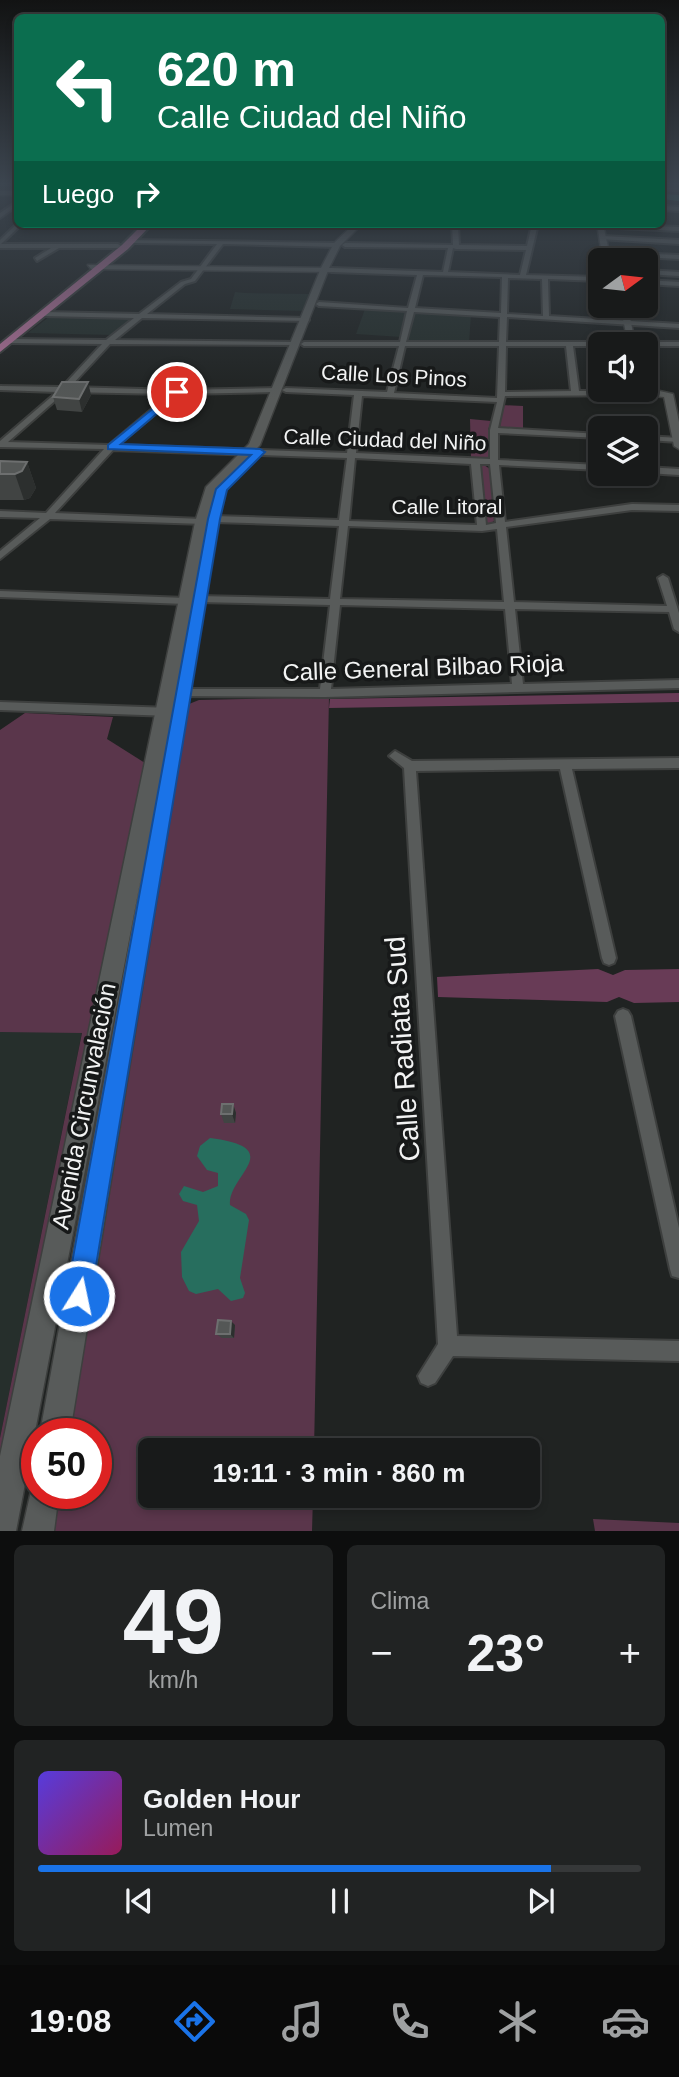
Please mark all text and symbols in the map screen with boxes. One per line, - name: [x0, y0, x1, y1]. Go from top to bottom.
- icon: left: [42, 42, 133, 133]
- text: 620 m: [157, 42, 296, 96]
- text: Calle Ciudad del Niño: [157, 99, 467, 135]
- icon: right: [128, 175, 166, 213]
- text: Luego: [42, 179, 114, 209]
- north arrow: [588, 248, 658, 318]
- map controls: [588, 248, 658, 486]
- button: sound: [588, 332, 658, 402]
- street label: Calle Los Pinos: [321, 360, 467, 391]
- pin: [147, 362, 207, 422]
- icon: arrive: [158, 373, 196, 411]
- button: layers: [588, 416, 658, 486]
- street label: Calle Ciudad del Niño: [283, 424, 487, 455]
- street label: Calle Litoral: [392, 495, 502, 518]
- street label: Calle General Bilbao Rioja: [282, 649, 565, 686]
- street label: Calle Radiata Sud: [379, 935, 426, 1163]
- street label: Avenida Circunvalación: [46, 980, 121, 1231]
- position arrow: [42, 1259, 116, 1333]
- speed limit sign: 50: [21, 1418, 112, 1509]
- text: 19:11 · 3 min · 860 m: [213, 1458, 465, 1488]
- text: 49: [123, 1571, 224, 1672]
- text: Clima: [371, 1588, 429, 1614]
- text: 23°: [466, 1624, 545, 1682]
- text: −: [371, 1632, 393, 1674]
- text: +: [619, 1632, 641, 1674]
- text: km/h: [148, 1667, 198, 1693]
- text: Golden Hour: [143, 1784, 300, 1814]
- text: Lumen: [143, 1815, 213, 1841]
- icon: previous: [120, 1882, 158, 1920]
- icon: pause: [321, 1882, 359, 1920]
- icon: next: [522, 1882, 560, 1920]
- icon: directions: [170, 1997, 219, 2046]
- icon: music: [278, 1997, 327, 2046]
- icon: phone: [385, 1997, 434, 2046]
- icon: climate: [493, 1997, 542, 2046]
- icon: car: [601, 1997, 650, 2046]
- text: 19:08: [29, 2003, 111, 2039]

